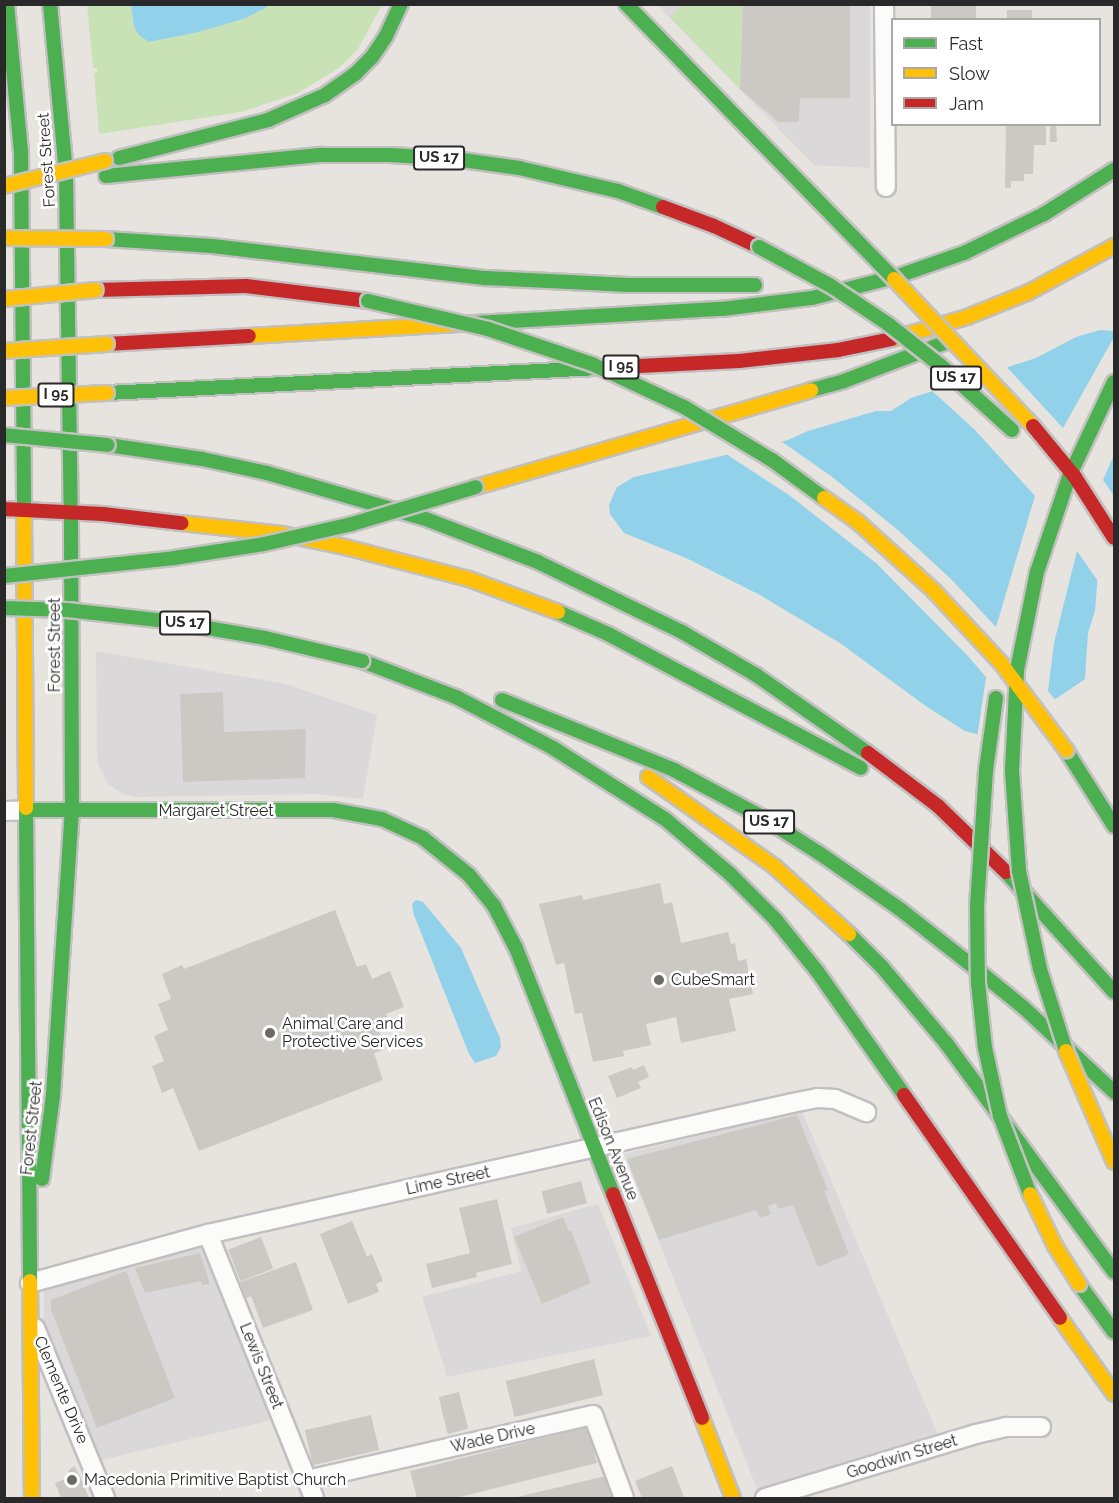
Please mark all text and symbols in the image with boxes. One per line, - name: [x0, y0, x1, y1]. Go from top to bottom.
- legend: [891, 18, 1101, 126]
- text: Fast: [949, 33, 983, 54]
- text: Slow: [949, 63, 990, 84]
- text: Jam: [949, 93, 984, 114]
- street label: Forest Street: [34, 112, 60, 208]
- road number: US 17: [412, 146, 466, 170]
- road number: I 95: [602, 355, 640, 379]
- road number: US 17: [929, 366, 983, 390]
- road number: I 95: [36, 383, 76, 407]
- street label: Forest Street: [45, 598, 65, 692]
- road number: US 17: [158, 611, 212, 635]
- street label: Margaret Street: [158, 801, 274, 821]
- road number: US 17: [742, 810, 796, 834]
- place label: CubeSmart: [671, 970, 755, 990]
- marker: CubeSmart: [652, 973, 666, 987]
- place label: Animal Care and Protective Services: [282, 1014, 423, 1052]
- marker: Animal Care and Protective Services: [263, 1026, 277, 1040]
- street label: Forest Street: [18, 1080, 46, 1176]
- street label: Edison Avenue: [584, 1095, 642, 1203]
- street label: Lime Street: [404, 1163, 492, 1199]
- street label: Lewis Street: [235, 1320, 287, 1412]
- street label: Clemente Drive: [30, 1333, 92, 1447]
- street label: Wade Drive: [449, 1419, 537, 1457]
- street label: Goodwin Street: [844, 1431, 960, 1483]
- place label: Macedonia Primitive Baptist Church: [84, 1470, 346, 1490]
- marker: Macedonia Primitive Baptist Church: [65, 1473, 79, 1487]

